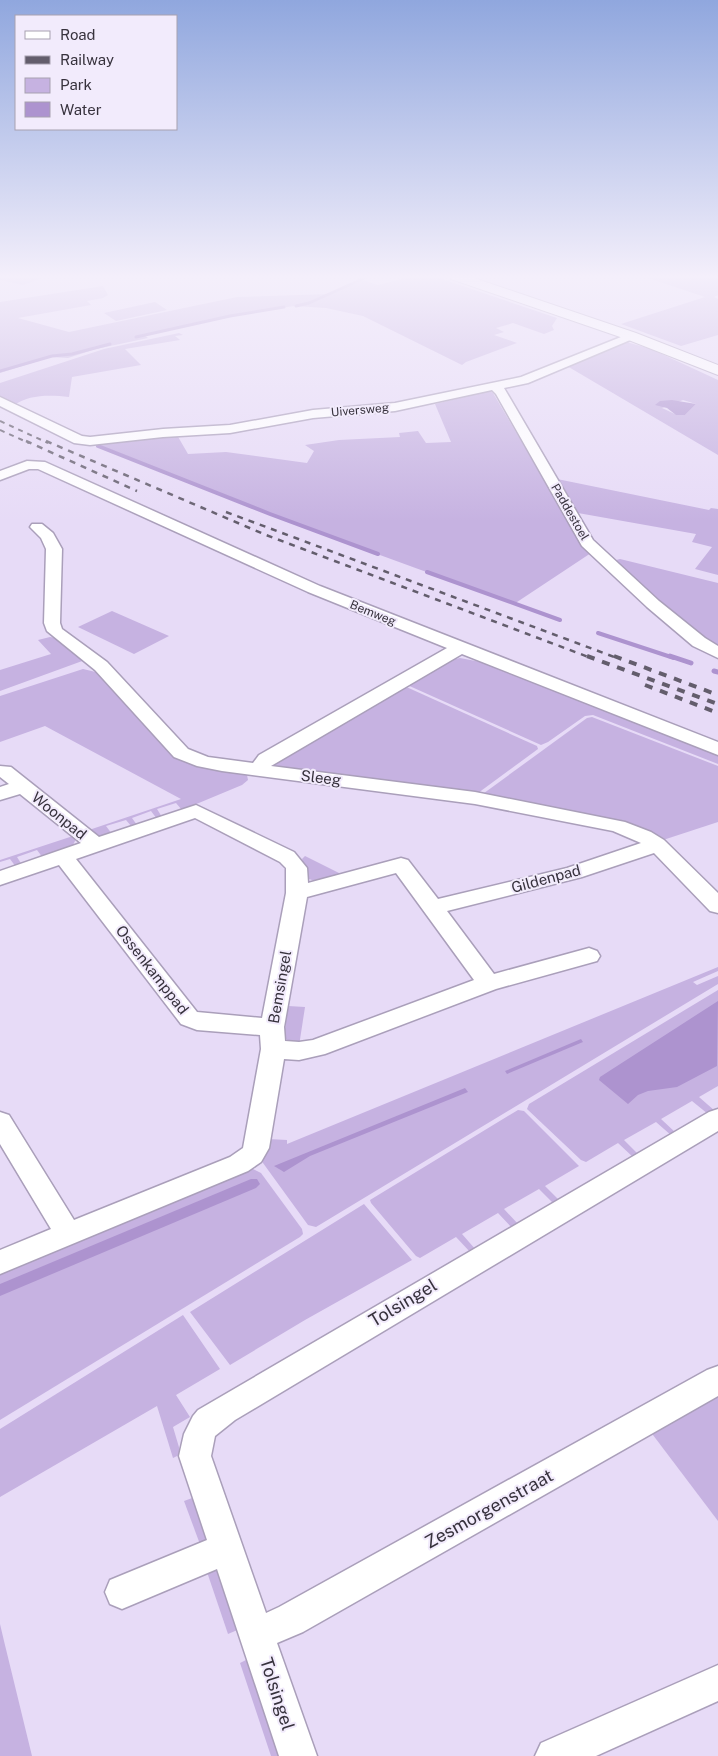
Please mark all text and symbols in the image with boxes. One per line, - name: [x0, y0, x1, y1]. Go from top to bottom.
- legend: [15, 15, 178, 130]
- text: Road: [60, 26, 96, 43]
- text: Railway: [60, 51, 114, 68]
- text: Park: [60, 76, 92, 93]
- text: Water: [60, 101, 102, 118]
- street label: Uiversweg: [330, 400, 390, 420]
- street label: Paddestoel: [548, 481, 592, 543]
- street label: Bemweg: [348, 597, 398, 629]
- street label: Sleeg: [300, 767, 342, 788]
- street label: Woonpad: [29, 788, 90, 843]
- street label: Gildenpad: [509, 861, 582, 896]
- street label: Ossenkamppad: [113, 922, 192, 1017]
- street label: Bemsingel: [265, 949, 294, 1025]
- street label: Tolsingel: [365, 1274, 440, 1331]
- street label: Zesmorgenstraat: [421, 1465, 557, 1553]
- street label: Tolsingel: [256, 1655, 299, 1733]

